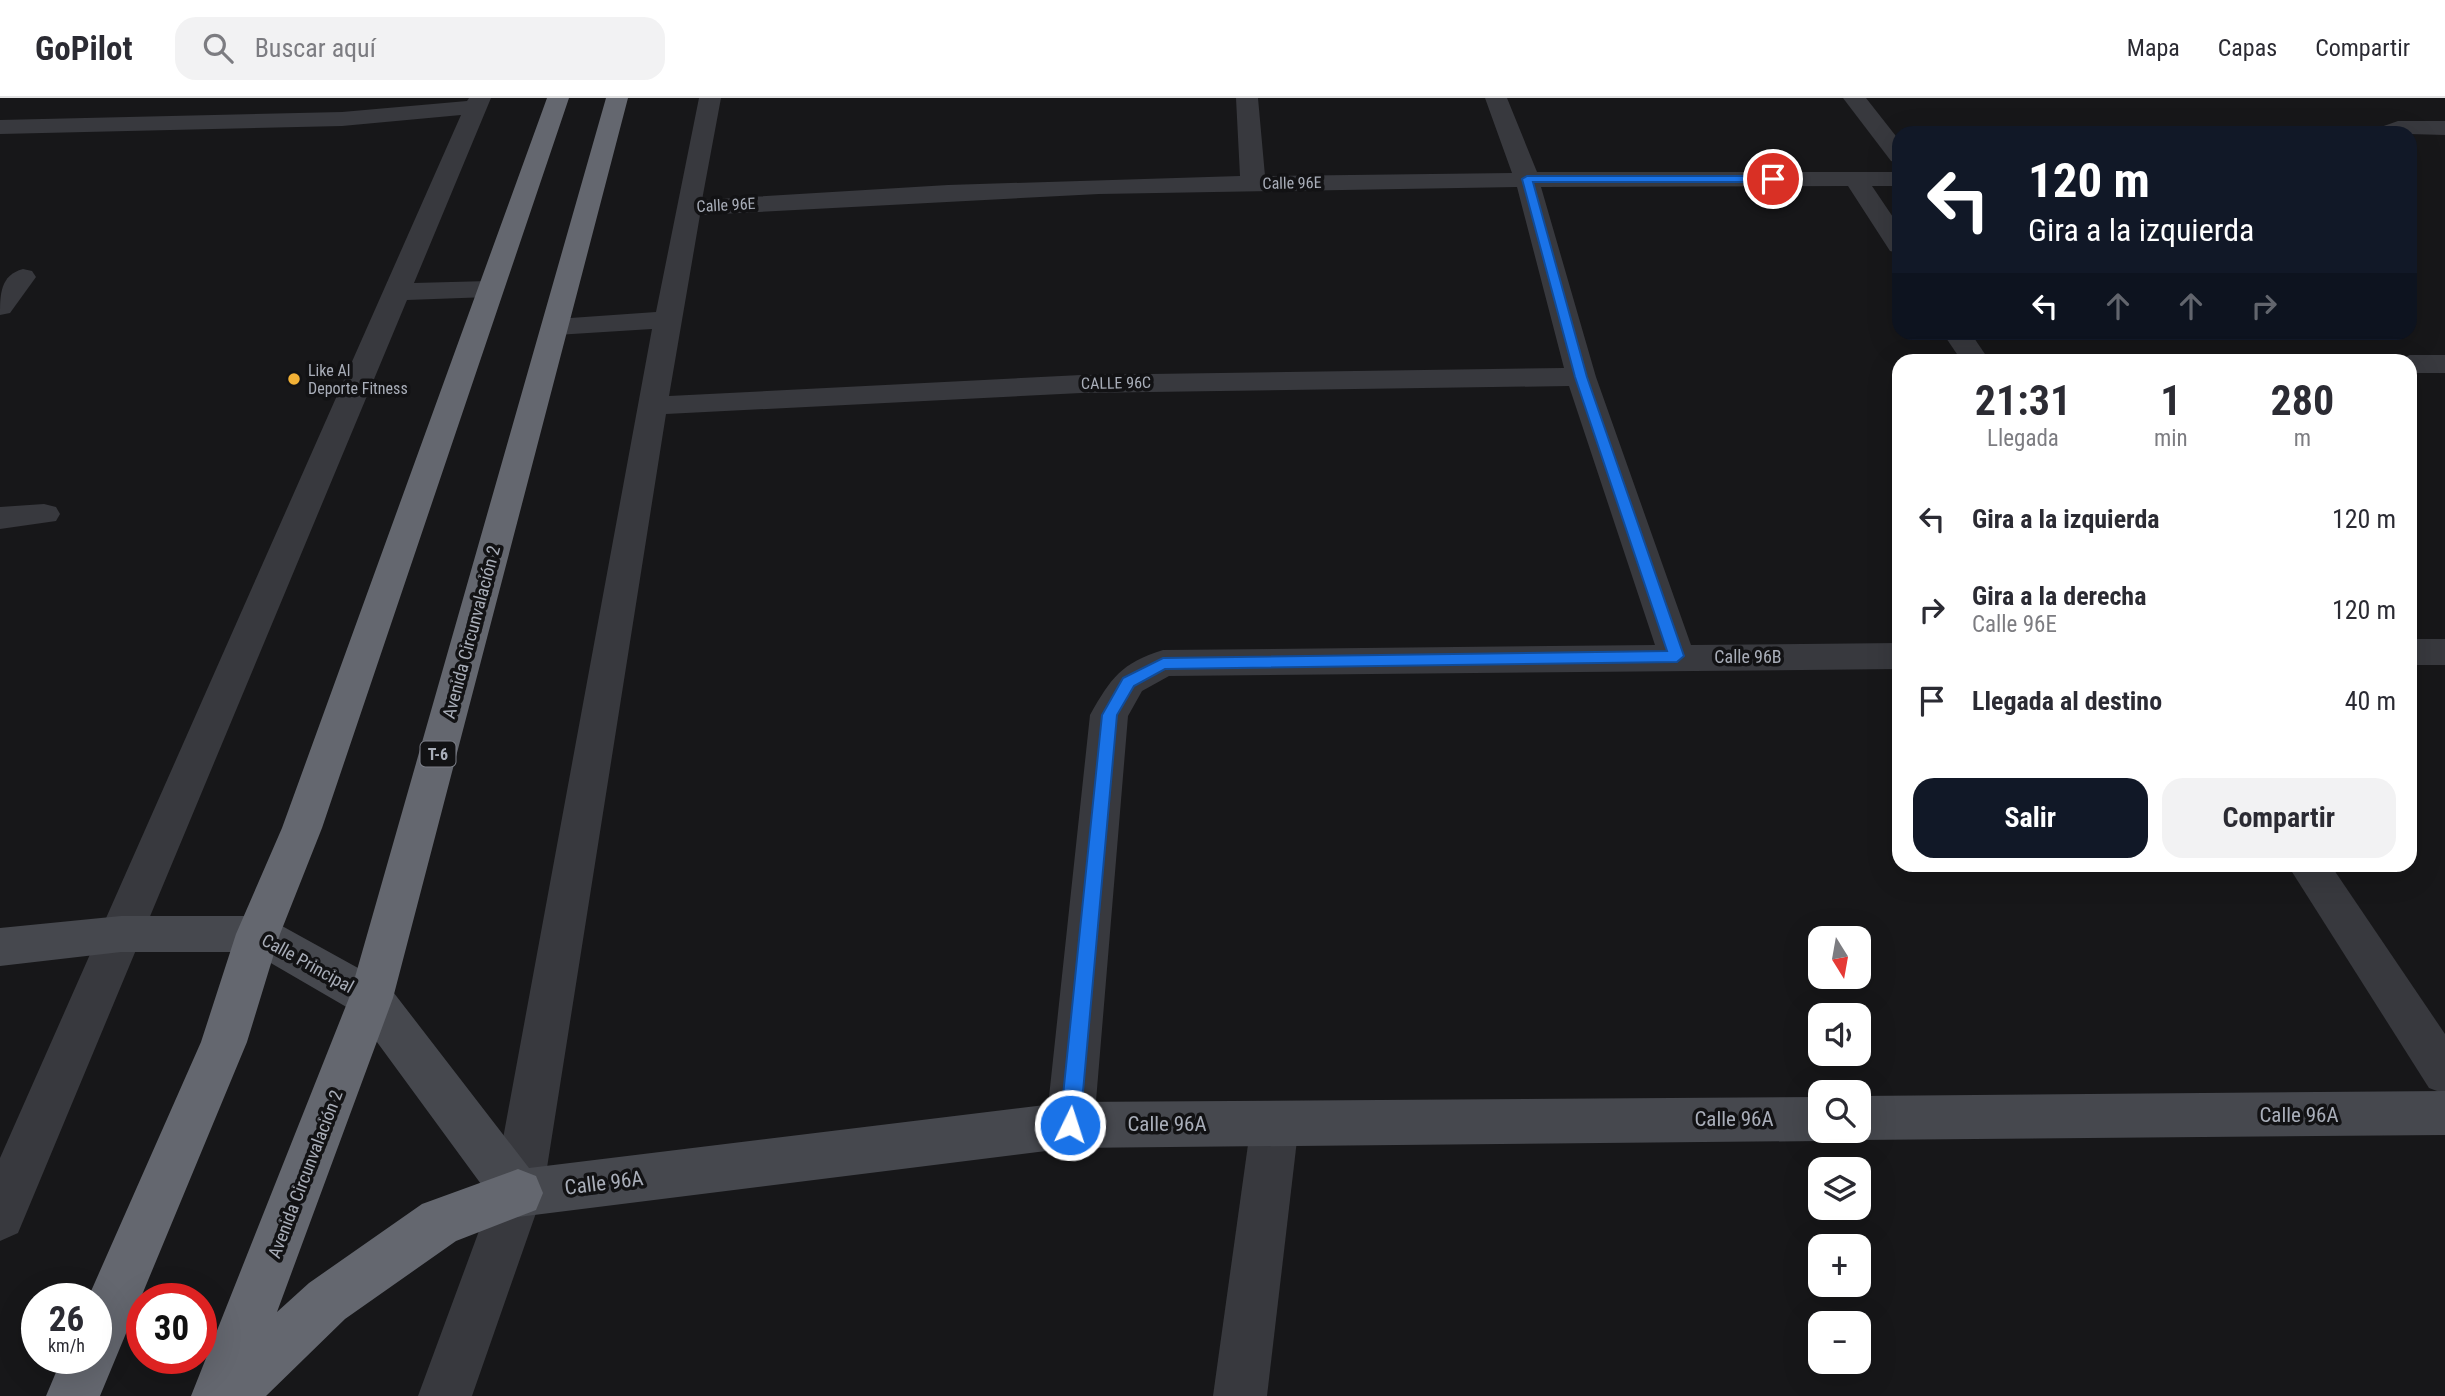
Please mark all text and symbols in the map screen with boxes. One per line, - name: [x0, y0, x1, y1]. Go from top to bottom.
- search box: [175, 17, 665, 80]
- text: GoPilot: [35, 29, 133, 68]
- icon: search: [199, 29, 237, 67]
- text: Buscar aquí: [255, 33, 376, 63]
- text: Mapa: [2127, 34, 2180, 62]
- text: Capas: [2218, 34, 2277, 62]
- text: Compartir: [2315, 34, 2410, 62]
- pin: [1743, 149, 1803, 209]
- text: 120 m: [2028, 152, 2150, 209]
- icon: left: [1913, 154, 2004, 245]
- icon: arrive: [1754, 160, 1792, 198]
- street label: Calle 96E: [1262, 173, 1322, 193]
- street label: Calle 96E: [696, 194, 756, 216]
- text: Gira a la izquierda: [2028, 211, 2254, 249]
- icon: left: [2026, 287, 2064, 325]
- icon: ahead: [2099, 287, 2137, 325]
- icon: ahead: [2172, 287, 2210, 325]
- icon: right: [2245, 287, 2283, 325]
- place label: Like Al Deporte Fitness: [308, 361, 408, 398]
- marker: Like Al Deporte Fitness: [286, 371, 302, 387]
- street label: CALLE 96C: [1081, 373, 1151, 393]
- text: 21:31: [1975, 376, 2071, 425]
- text: 1: [2160, 376, 2181, 425]
- text: 280: [2270, 376, 2334, 425]
- text: Llegada: [1987, 425, 2059, 452]
- text: min: [2154, 425, 2188, 452]
- text: m: [2294, 425, 2311, 452]
- icon: left: [1913, 500, 1951, 538]
- text: Gira a la izquierda: [1972, 504, 2160, 534]
- text: 120 m: [2332, 504, 2396, 534]
- street label: Avenida Circunvalación 2: [438, 543, 504, 721]
- text: Gira a la derecha: [1972, 581, 2146, 611]
- icon: right: [1913, 591, 1951, 629]
- text: 120 m: [2332, 595, 2396, 625]
- text: Calle 96E: [1972, 611, 2057, 638]
- street label: Calle 96B: [1714, 646, 1782, 667]
- icon: arrive: [1913, 682, 1951, 720]
- text: Llegada al destino: [1972, 686, 2162, 716]
- text: 40 m: [2345, 686, 2396, 716]
- road number: T-6: [420, 741, 456, 766]
- button: Salir: [1913, 778, 2148, 858]
- button: Compartir: [2162, 778, 2396, 858]
- north arrow: [1808, 926, 1871, 989]
- map controls: [1808, 926, 1871, 1374]
- street label: Calle Principal: [258, 929, 358, 997]
- button: sound: [1808, 1003, 1871, 1066]
- button: search: [1808, 1080, 1871, 1143]
- street label: Avenida Circunvalación 2: [263, 1087, 347, 1261]
- position arrow: [1033, 1088, 1107, 1162]
- street label: Calle 96A: [2259, 1103, 2339, 1127]
- street label: Calle 96A: [1694, 1107, 1774, 1131]
- street label: Calle 96A: [1127, 1112, 1207, 1136]
- button: layers: [1808, 1157, 1871, 1220]
- street label: Calle 96A: [563, 1166, 645, 1200]
- button: +: [1808, 1234, 1871, 1297]
- speed limit sign: 30: [126, 1283, 217, 1374]
- text: 26: [49, 1299, 84, 1340]
- button: −: [1808, 1311, 1871, 1374]
- text: km/h: [48, 1335, 85, 1356]

